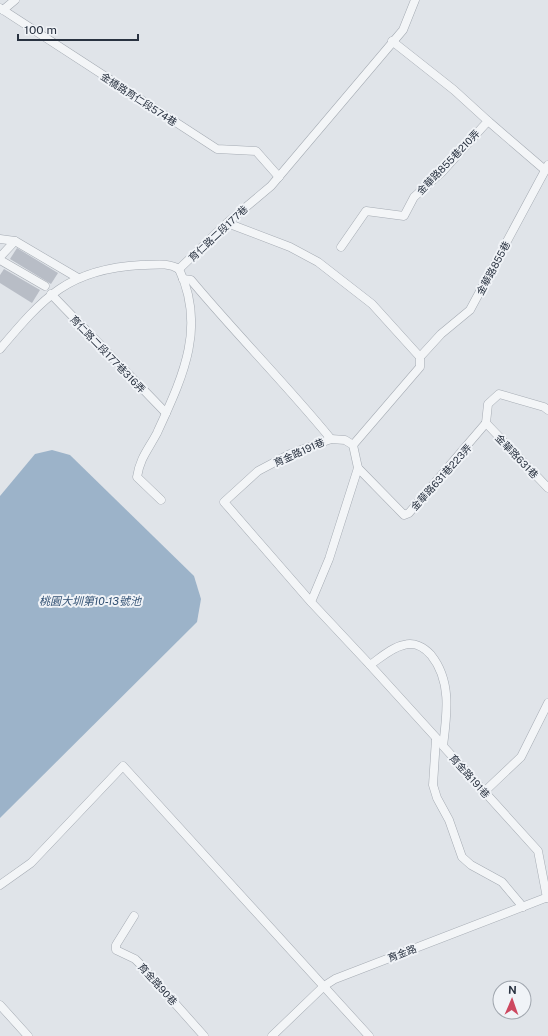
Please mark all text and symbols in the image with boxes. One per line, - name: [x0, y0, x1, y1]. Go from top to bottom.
- scale bar: [18, 16, 138, 42]
- text: 100 m: [24, 23, 57, 37]
- street label: 金橋路育仁段574巷: [99, 70, 179, 128]
- street label: 金華路855巷210弄: [414, 127, 482, 197]
- street label: 育仁路二段177巷: [186, 203, 250, 263]
- street label: 金華路855巷: [474, 239, 512, 297]
- street label: 育仁路二段177巷316弄: [68, 313, 148, 395]
- street label: 金華路631巷: [493, 431, 541, 481]
- street label: 育金路191巷: [272, 435, 326, 469]
- street label: 金華路631巷223弄: [408, 441, 474, 513]
- water label: 桃園大圳第10-13號池: [39, 595, 142, 607]
- street label: 育金路191巷: [447, 752, 493, 800]
- street label: 育金路: [386, 942, 418, 964]
- street label: 育金路90巷: [136, 961, 180, 1007]
- north arrow: [492, 980, 532, 1020]
- text: N: [508, 984, 517, 996]

